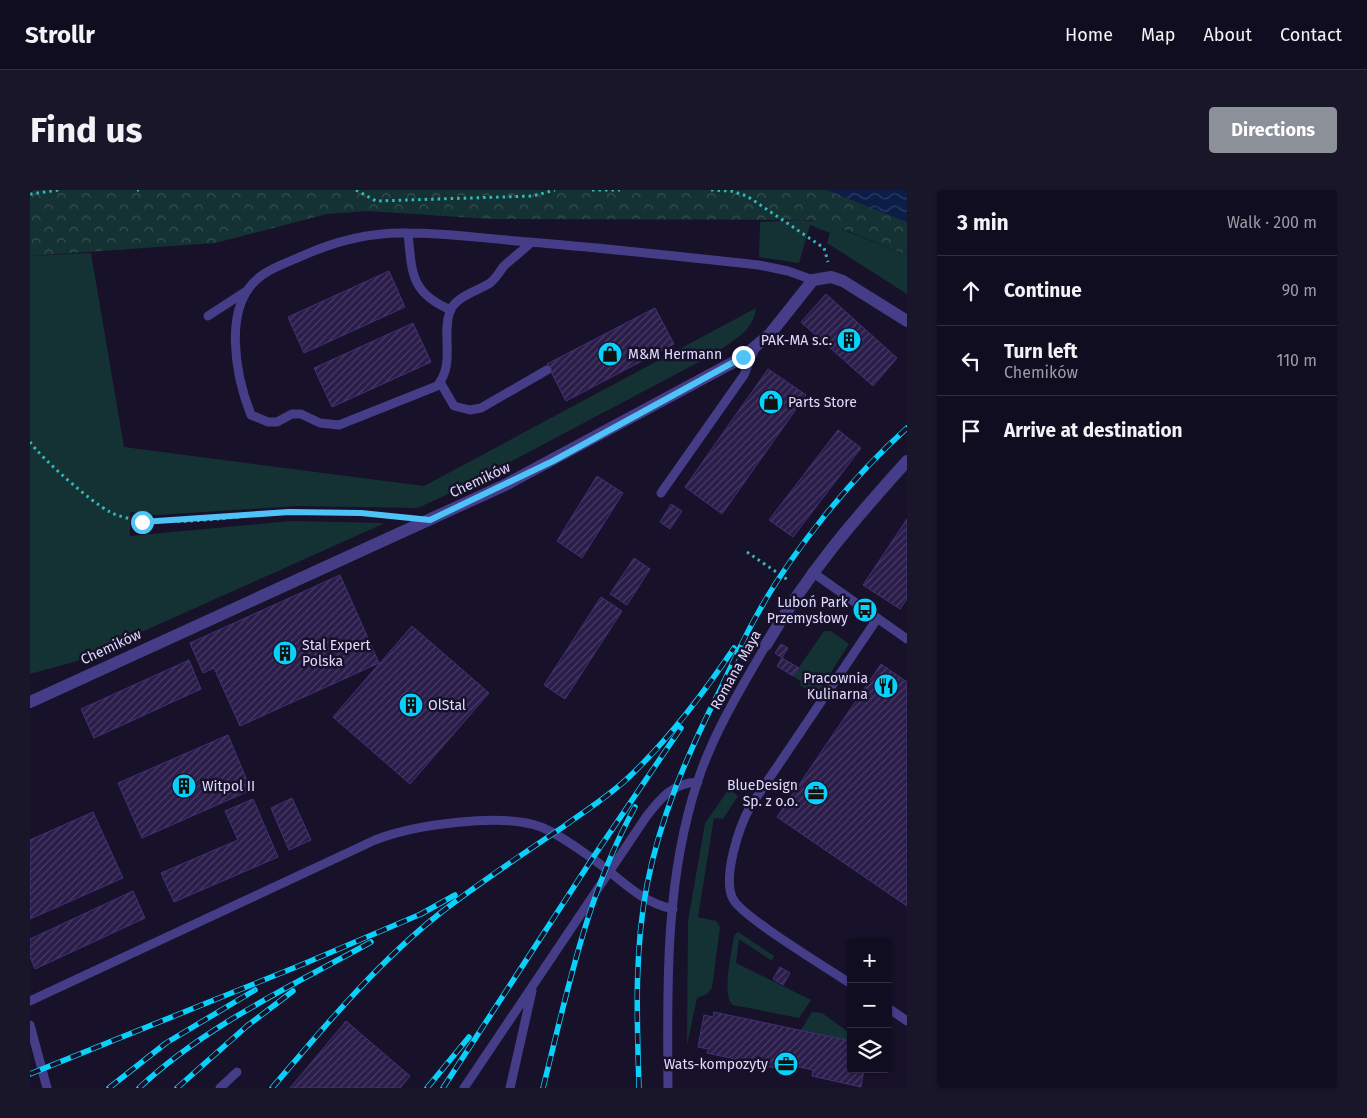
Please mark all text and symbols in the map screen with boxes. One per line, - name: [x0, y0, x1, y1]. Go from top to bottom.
- text: Strollr: [25, 21, 95, 49]
- text: Home: [1065, 24, 1113, 46]
- text: Map: [1141, 24, 1175, 46]
- text: About: [1203, 24, 1252, 46]
- text: Contact: [1280, 24, 1342, 46]
- button: Directions: [1209, 107, 1337, 153]
- text: Find us: [30, 109, 142, 151]
- text: 3 min: [957, 210, 1009, 236]
- text: Walk · 200 m: [1227, 213, 1317, 232]
- icon: ahead: [957, 277, 985, 305]
- text: Continue: [1004, 279, 1082, 302]
- text: 90 m: [1282, 281, 1317, 300]
- building icon: PAK-MA s.c.: [836, 327, 862, 353]
- place label: PAK-MA s.c.: [761, 332, 832, 349]
- text: Turn left: [1004, 340, 1078, 363]
- shop icon: M&M Hermann: [597, 341, 623, 367]
- place label: M&M Hermann: [628, 346, 722, 363]
- route end: [732, 346, 755, 369]
- icon: left: [957, 347, 985, 375]
- text: 110 m: [1276, 351, 1317, 370]
- text: Chemików: [1004, 363, 1078, 382]
- shop icon: Parts Store: [758, 389, 784, 415]
- place label: Parts Store: [788, 394, 857, 411]
- icon: arrive: [957, 417, 985, 445]
- text: Arrive at destination: [1004, 419, 1183, 442]
- street label: Chemików: [447, 459, 513, 501]
- route start: [131, 511, 154, 534]
- place label: Luboń Park Przemysłowy: [767, 594, 849, 627]
- bus stop icon: Luboń Park Przemysłowy: [852, 597, 878, 623]
- street label: Chemików: [78, 626, 144, 668]
- street label: Romana Maya: [707, 627, 765, 713]
- place label: Stal Expert Polska: [302, 637, 372, 670]
- building icon: Stal Expert Polska: [272, 640, 298, 666]
- place label: Pracownia Kulinarna: [803, 670, 868, 703]
- restaurant icon: Pracownia Kulinarna: [873, 673, 899, 699]
- building icon: OlStal: [398, 692, 424, 718]
- place label: OlStal: [428, 697, 466, 714]
- building icon: Witpol II: [171, 773, 197, 799]
- place label: BlueDesign Sp. z o.o.: [727, 777, 798, 810]
- place label: Witpol II: [202, 778, 255, 795]
- office icon: BlueDesign Sp. z o.o.: [803, 780, 829, 806]
- map controls: [847, 938, 892, 1073]
- button: +: [847, 938, 892, 983]
- button: −: [847, 983, 892, 1028]
- button: layers: [847, 1028, 892, 1073]
- office icon: Wats-kompozyty: [773, 1051, 799, 1077]
- place label: Wats-kompozyty: [664, 1056, 768, 1073]

